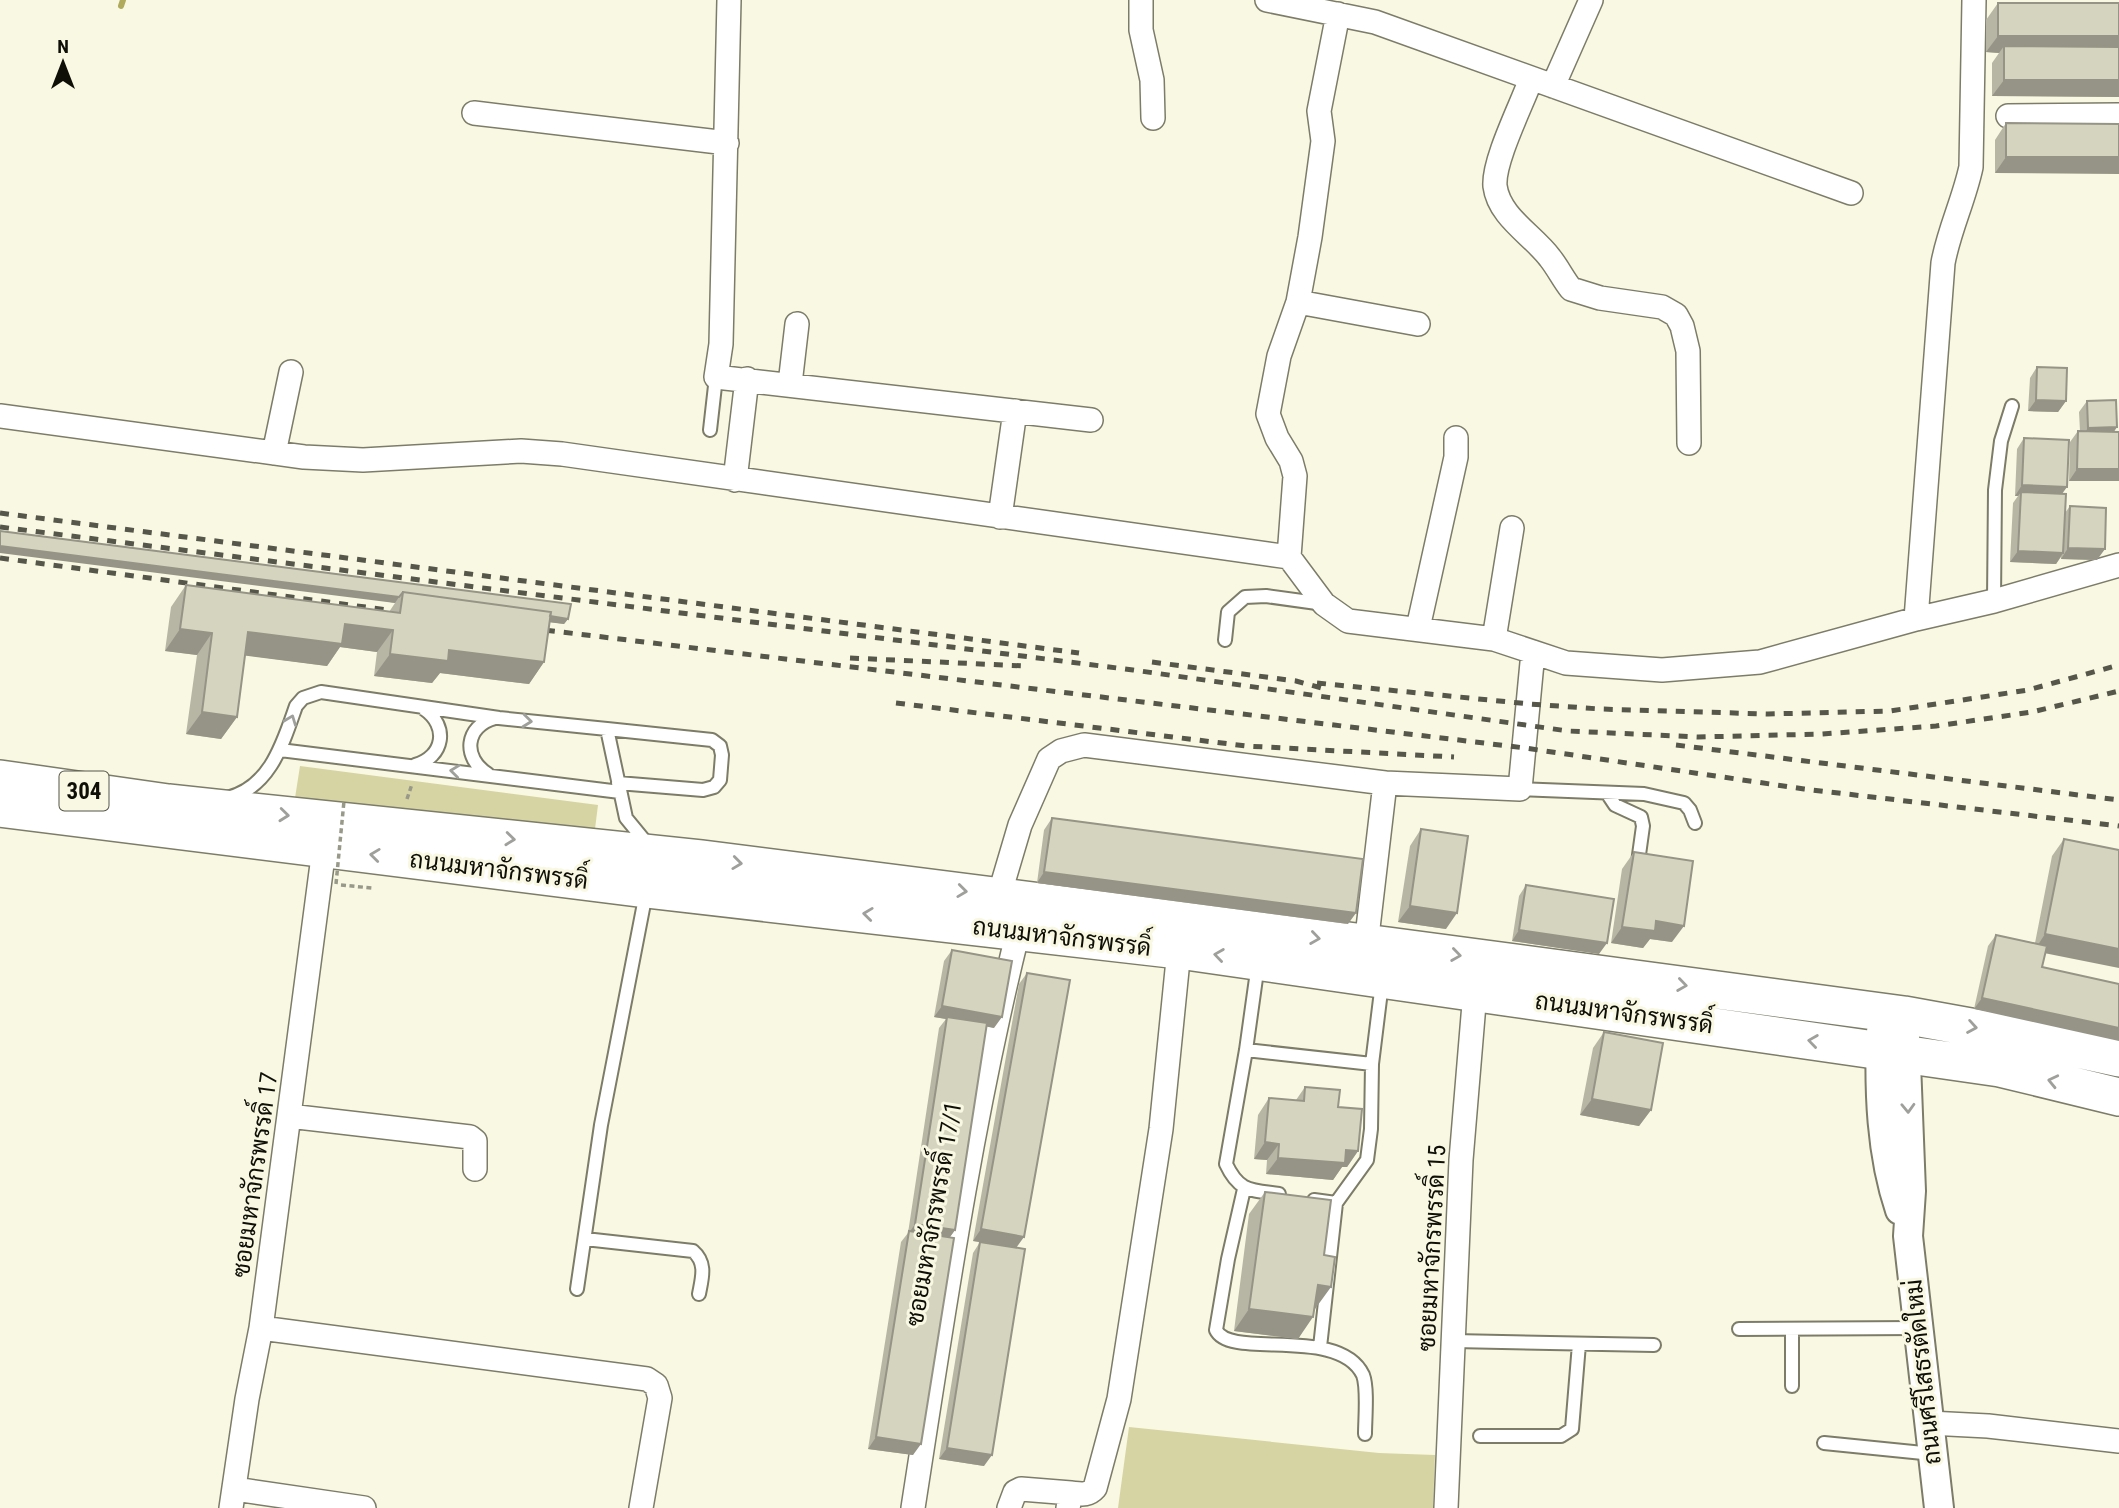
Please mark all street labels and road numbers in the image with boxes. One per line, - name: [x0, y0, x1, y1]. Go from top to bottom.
- road number: 304: [60, 772, 108, 810]
- street label: ถนนมหาจักรพรรดิ์: [408, 837, 591, 895]
- street label: ถนนมหาจักรพรรดิ์: [971, 904, 1154, 962]
- street label: ถนนมหาจักรพรรดิ์: [1533, 979, 1716, 1039]
- street label: ซอยมหาจักรพรรดิ์ 17: [219, 1069, 283, 1279]
- street label: ซอยมหาจักรพรรดิ์ 17/1: [893, 1098, 968, 1329]
- street label: ซอยมหาจักรพรรดิ์ 15: [1405, 1144, 1451, 1352]
- street label: ถนนศรีโสธรตัดใหม่: [1897, 1278, 1947, 1466]

